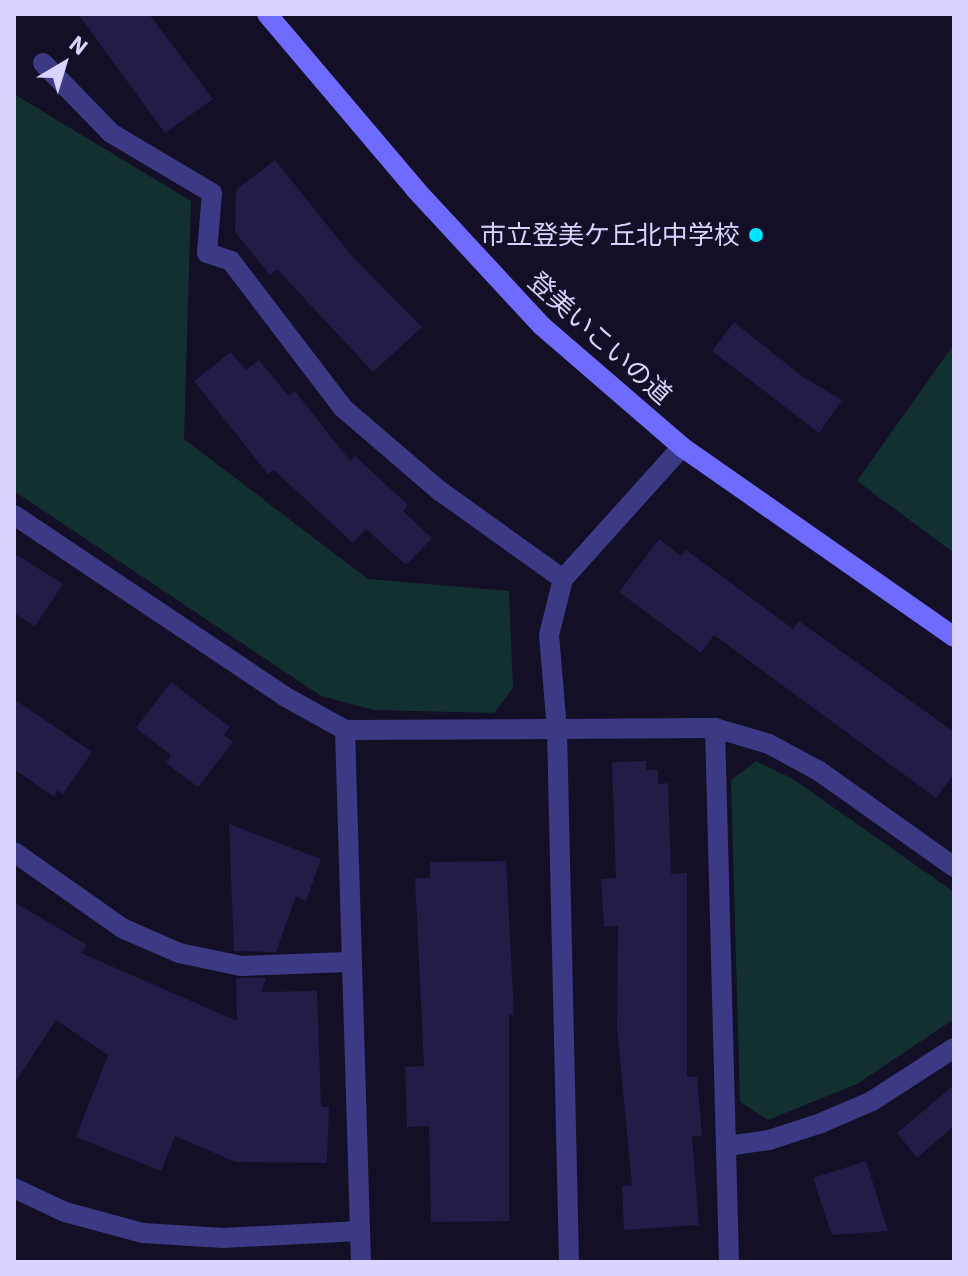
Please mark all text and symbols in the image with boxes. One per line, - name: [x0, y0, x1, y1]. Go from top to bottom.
- north arrow: [24, 24, 104, 104]
- text: N: [64, 28, 94, 61]
- place label: 市立登美ケ丘北中学校: [480, 219, 740, 251]
- marker: 市立登美ケ丘北中学校: [747, 226, 765, 244]
- street label: 登美いこいの道: [522, 266, 678, 410]

